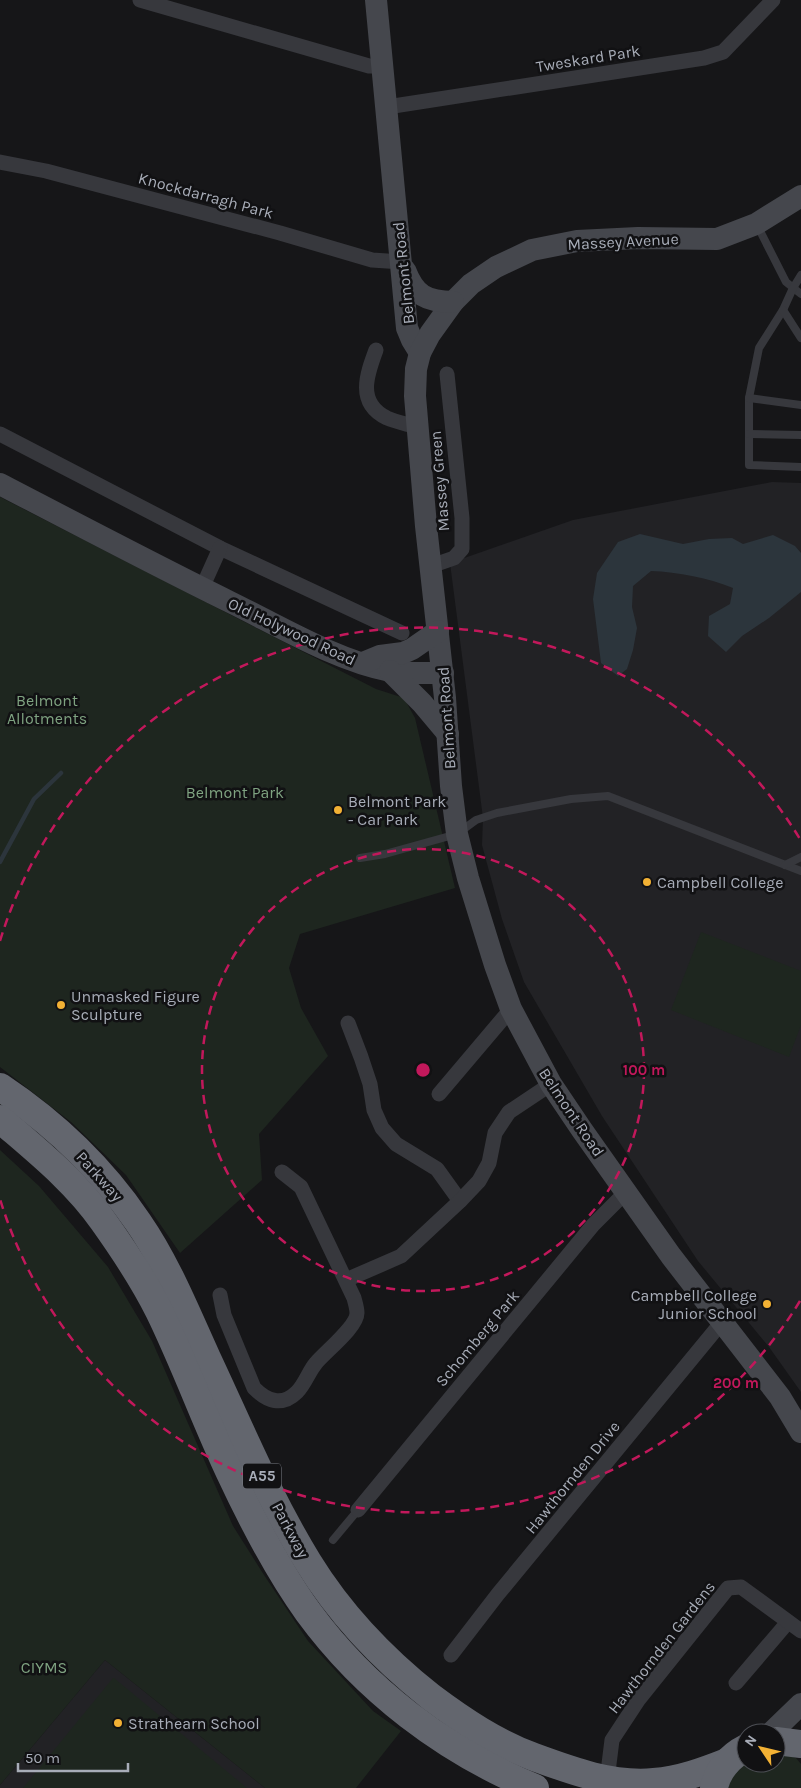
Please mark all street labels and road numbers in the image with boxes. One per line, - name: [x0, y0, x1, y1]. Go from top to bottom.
- street label: Tweskard Park: [535, 41, 642, 76]
- street label: Knockdarragh Park: [136, 168, 275, 223]
- street label: Belmont Road: [389, 221, 418, 325]
- street label: Massey Avenue: [567, 229, 679, 254]
- street label: Massey Green: [426, 430, 453, 532]
- street label: Old Holywood Road: [225, 594, 359, 669]
- street label: Belmont Road: [433, 666, 460, 770]
- street label: Belmont Road: [535, 1064, 608, 1160]
- street label: Parkway: [72, 1148, 127, 1206]
- street label: Schomberg Park: [432, 1286, 523, 1390]
- street label: Hawthornden Drive: [521, 1417, 624, 1537]
- road number: A55: [243, 1464, 281, 1488]
- street label: Parkway: [268, 1499, 313, 1562]
- street label: Hawthornden Gardens: [604, 1577, 719, 1717]

